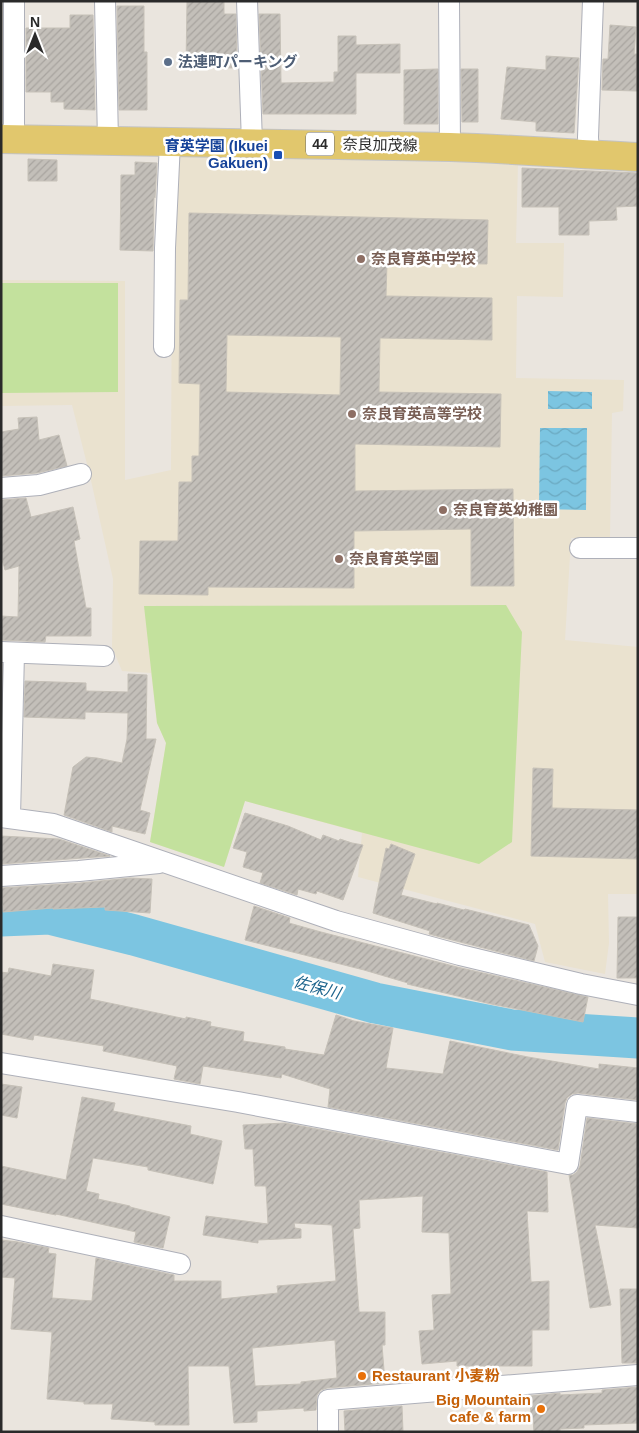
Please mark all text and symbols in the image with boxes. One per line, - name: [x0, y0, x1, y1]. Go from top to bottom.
- north arrow: [10, 10, 60, 60]
- text: N: [30, 14, 40, 30]
- place label: 法連町パーキング: [178, 53, 298, 70]
- marker: 法連町パーキング: [162, 56, 174, 68]
- road number: 44: [306, 132, 334, 156]
- street label: 奈良加茂線: [342, 135, 418, 154]
- place label: 育英学園 (Ikuei Gakuen): [165, 137, 268, 171]
- marker: 育英学園 (Ikuei Gakuen): [272, 149, 284, 161]
- place label: 奈良育英中学校: [371, 250, 476, 267]
- marker: 奈良育英中学校: [355, 253, 367, 265]
- place label: 奈良育英高等学校: [362, 405, 482, 422]
- marker: 奈良育英高等学校: [346, 408, 358, 420]
- place label: 奈良育英幼稚園: [453, 501, 558, 518]
- marker: 奈良育英幼稚園: [437, 504, 449, 516]
- place label: 奈良育英学園: [349, 550, 439, 567]
- marker: 奈良育英学園: [333, 553, 345, 565]
- water label: 佐保川: [291, 973, 344, 1002]
- place label: Restaurant 小麦粉: [372, 1367, 501, 1384]
- marker: Restaurant 小麦粉: [356, 1370, 368, 1382]
- place label: Big Mountain cafe & farm: [436, 1391, 531, 1425]
- marker: Big Mountain cafe & farm: [535, 1403, 547, 1415]

